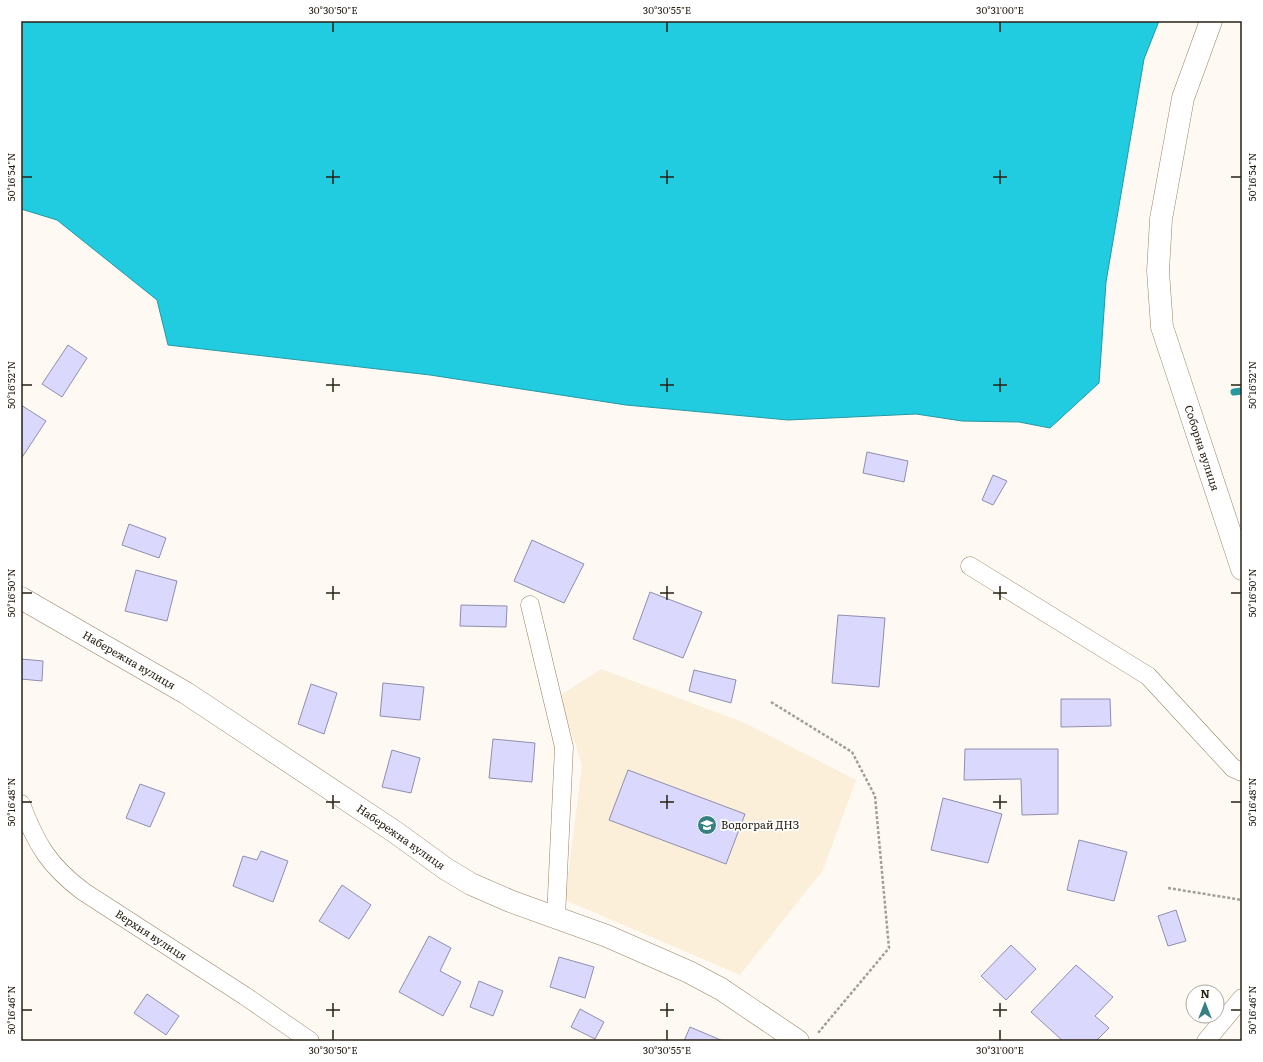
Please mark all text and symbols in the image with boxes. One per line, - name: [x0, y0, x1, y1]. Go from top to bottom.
- text: 30°30'50"E: [308, 2, 358, 17]
- text: 30°30'55"E: [643, 2, 691, 17]
- text: 30°31'00"E: [976, 2, 1024, 17]
- text: 50°16'54"N: [3, 153, 18, 201]
- text: 50°16'54"N: [1244, 153, 1259, 201]
- text: 50°16'52"N: [3, 361, 18, 409]
- text: 50°16'52"N: [1244, 361, 1259, 409]
- street label: Соборна вулиця: [1182, 403, 1225, 493]
- text: 50°16'50"N: [3, 568, 18, 618]
- text: 50°16'50"N: [1244, 568, 1259, 618]
- street label: Набережна вулиця: [80, 626, 179, 693]
- text: 50°16'48"N: [3, 777, 18, 827]
- text: 50°16'48"N: [1244, 777, 1259, 827]
- street label: Набережна вулиця: [354, 799, 450, 873]
- school or university icon: Водограй ДНЗ: [696, 814, 718, 836]
- place label: Водограй ДНЗ: [721, 816, 799, 832]
- street label: Верхня вулиця: [113, 905, 191, 964]
- north arrow: [1185, 984, 1225, 1024]
- text: 50°16'46"N: [3, 985, 18, 1035]
- text: N: [1200, 985, 1210, 1001]
- text: 50°16'46"N: [1244, 985, 1259, 1035]
- text: 30°30'50"E: [308, 1042, 358, 1057]
- text: 30°30'55"E: [643, 1042, 691, 1057]
- text: 30°31'00"E: [976, 1042, 1024, 1057]

